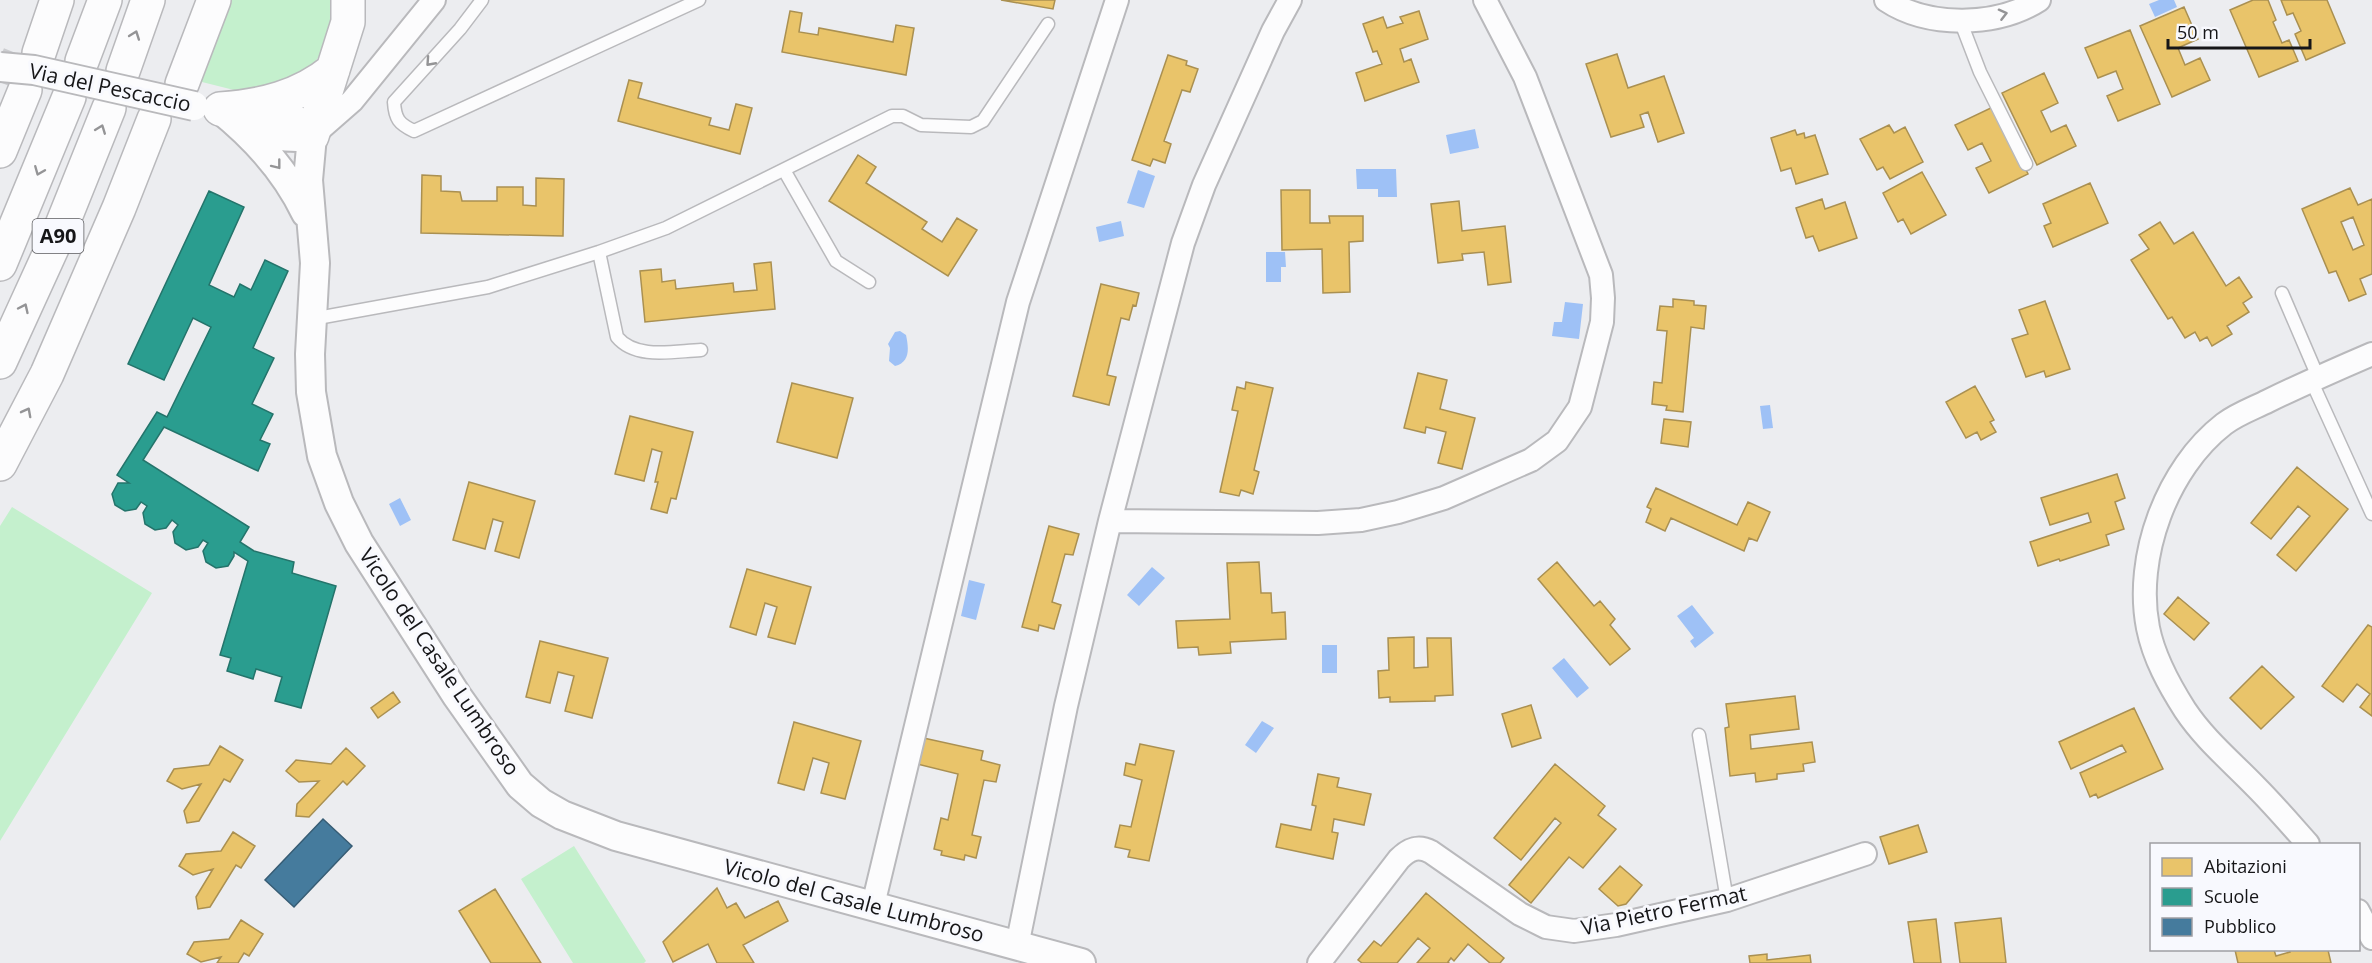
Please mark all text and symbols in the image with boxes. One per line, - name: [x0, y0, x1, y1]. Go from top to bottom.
- one-way arrow: [1998, 9, 2008, 22]
- scale bar: [2168, 12, 2310, 50]
- text: 50 m: [2177, 20, 2219, 44]
- one-way arrow: [128, 31, 141, 41]
- one-way arrow: [426, 55, 437, 66]
- street label: Via del Pescaccio: [27, 56, 194, 118]
- one-way arrow: [94, 124, 106, 135]
- one-way arrow: [269, 158, 280, 169]
- one-way arrow: [34, 165, 46, 176]
- road number: A90: [32, 219, 84, 253]
- one-way arrow: [17, 304, 29, 315]
- one-way arrow: [20, 408, 31, 419]
- street label: Vicolo del Casale Lumbroso: [353, 542, 526, 781]
- legend: [2150, 843, 2360, 951]
- street label: Vicolo del Casale Lumbroso: [721, 852, 988, 948]
- text: Abitazioni: [2204, 854, 2287, 878]
- street label: Via Pietro Fermat: [1578, 879, 1749, 941]
- text: Scuole: [2204, 884, 2259, 908]
- text: Pubblico: [2204, 914, 2276, 938]

